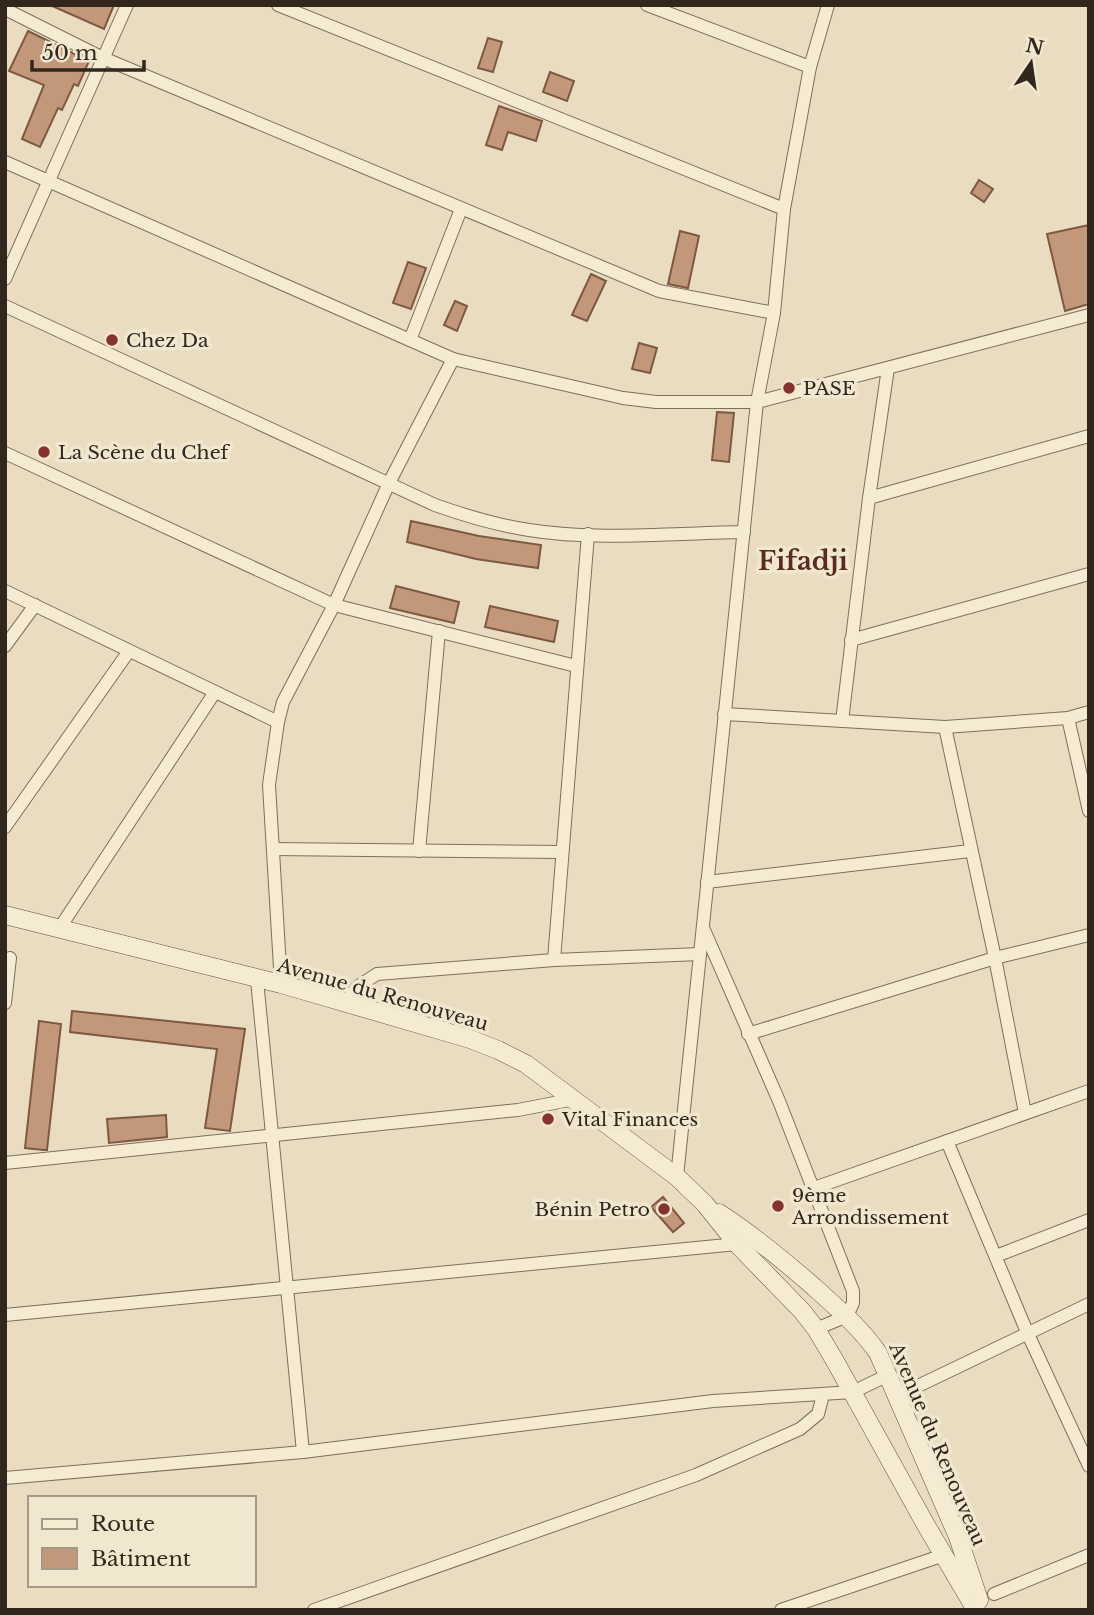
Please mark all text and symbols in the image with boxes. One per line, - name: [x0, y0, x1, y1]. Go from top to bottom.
- scale bar: [32, 28, 144, 72]
- north arrow: [996, 28, 1066, 98]
- text: N: [1023, 34, 1046, 60]
- text: 50 m: [42, 40, 98, 66]
- place label: Chez Da: [126, 329, 209, 352]
- marker: Chez Da: [104, 332, 120, 348]
- place label: PASE: [803, 377, 856, 400]
- marker: PASE: [781, 380, 797, 396]
- place label: La Scène du Chef: [58, 441, 231, 464]
- marker: La Scène du Chef: [36, 444, 52, 460]
- district label: Fifadji: [758, 545, 848, 577]
- street label: Avenue du Renouveau: [274, 953, 491, 1036]
- place label: Vital Finances: [561, 1108, 698, 1131]
- marker: Vital Finances: [540, 1111, 556, 1127]
- place label: 9ème Arrondissement: [791, 1184, 950, 1229]
- place label: Bénin Petro: [535, 1198, 650, 1221]
- marker: 9ème Arrondissement: [770, 1198, 786, 1214]
- marker: Bénin Petro: [656, 1201, 672, 1217]
- street label: Avenue du Renouveau: [884, 1338, 991, 1549]
- legend: [28, 1496, 256, 1587]
- text: Route: [91, 1511, 155, 1537]
- text: Bâtiment: [91, 1546, 191, 1572]

